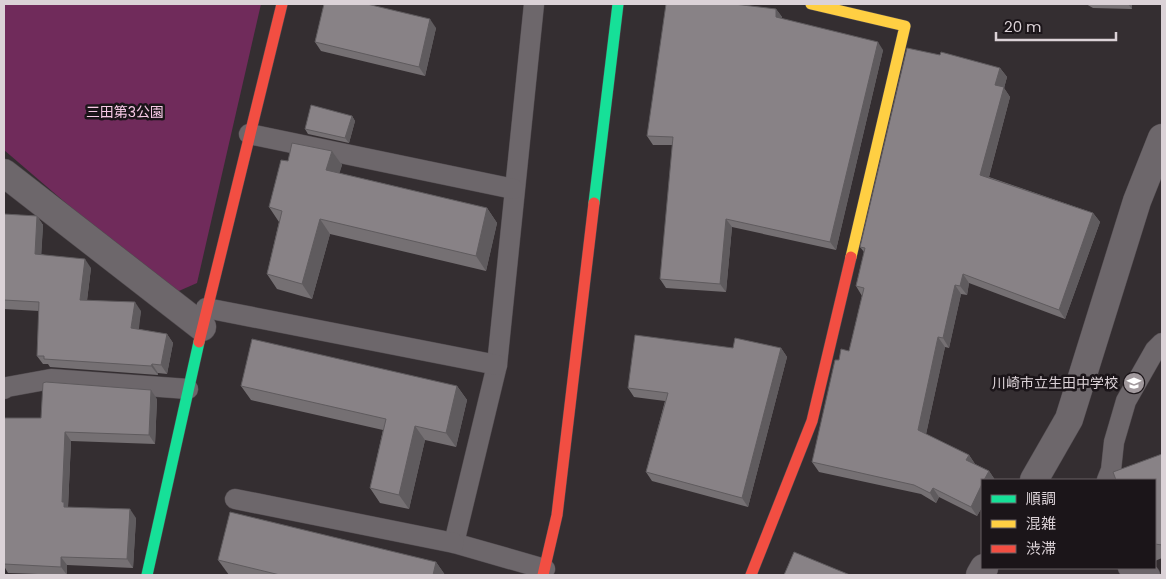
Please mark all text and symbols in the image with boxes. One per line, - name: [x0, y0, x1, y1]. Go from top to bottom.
- scale bar: [996, 10, 1116, 42]
- text: 20 m: [1004, 16, 1042, 37]
- park label: 三田第3公園: [86, 102, 164, 122]
- school or university icon: 川崎市立生田中学校: [1122, 371, 1146, 395]
- place label: 川崎市立生田中学校: [992, 373, 1118, 393]
- legend: [981, 479, 1156, 569]
- text: 順調: [1026, 488, 1056, 509]
- text: 混雑: [1026, 513, 1056, 534]
- text: 渋滞: [1026, 538, 1056, 559]

